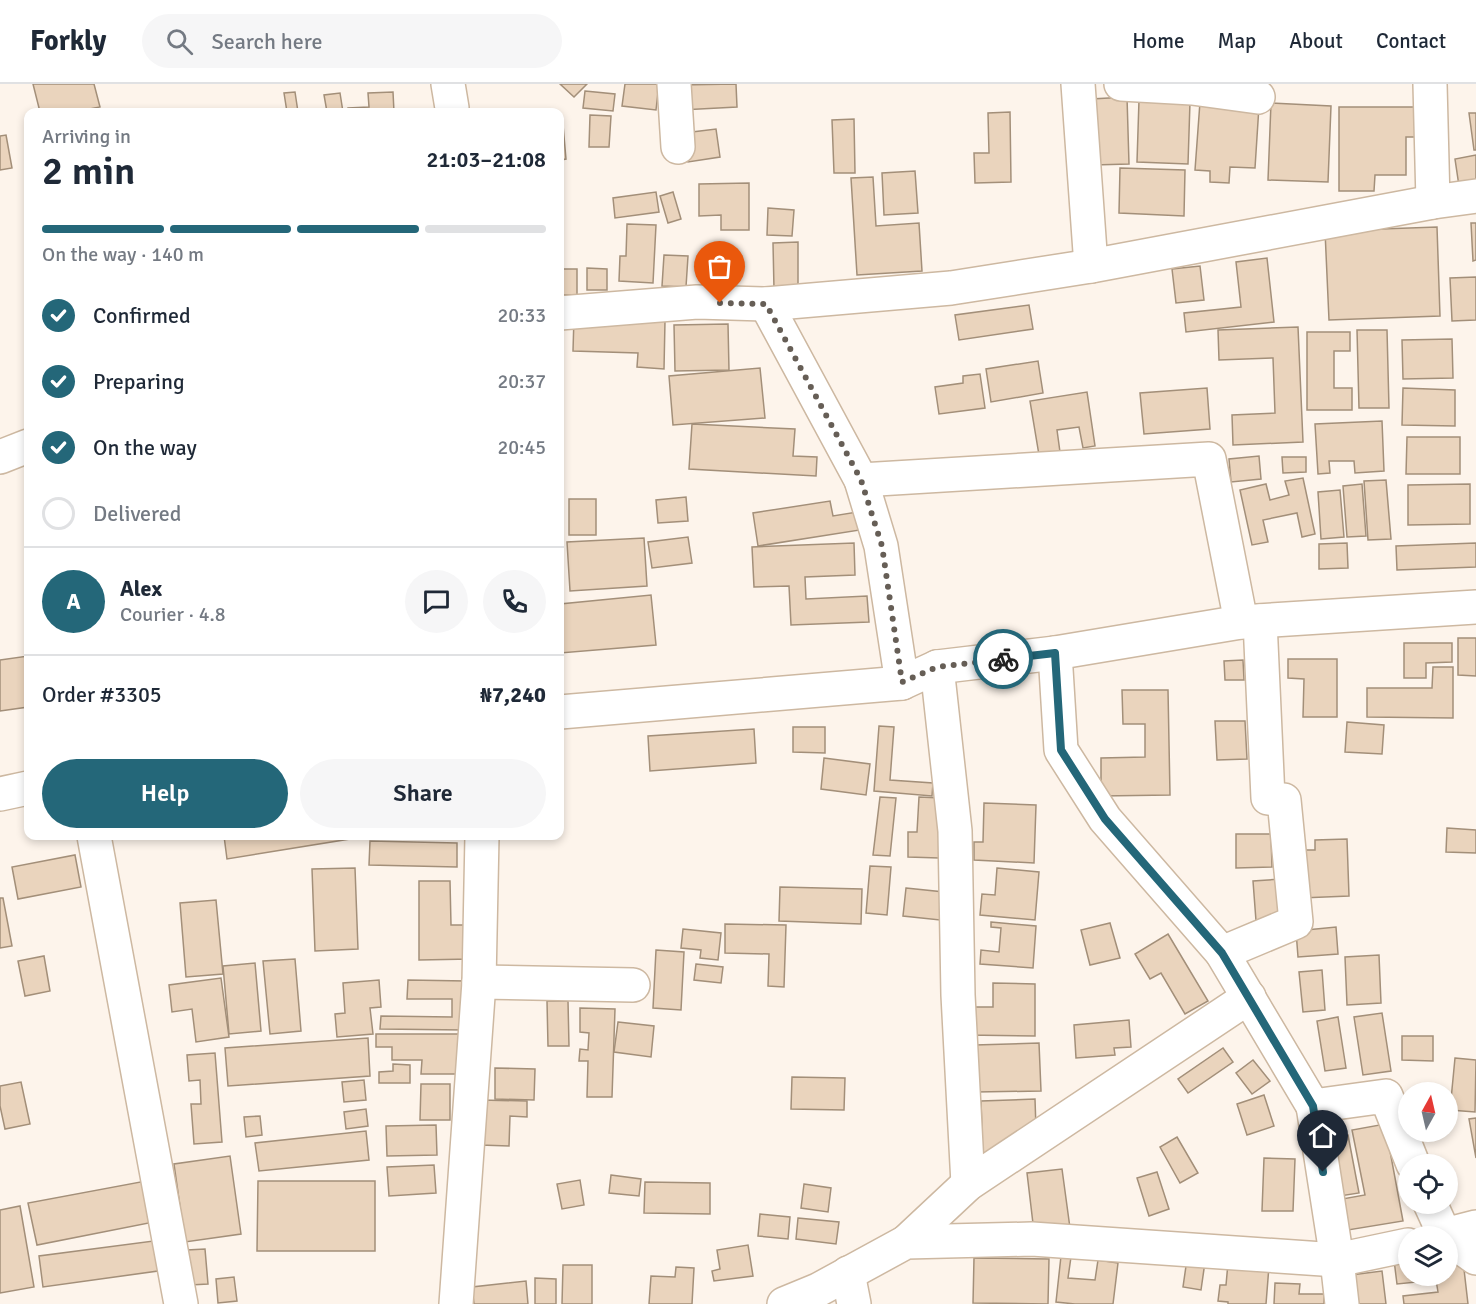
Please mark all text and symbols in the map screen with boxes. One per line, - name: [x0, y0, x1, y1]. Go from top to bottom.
- search box: [142, 14, 562, 68]
- text: Forkly: [30, 24, 106, 58]
- icon: search: [163, 25, 196, 58]
- text: Search here: [211, 28, 322, 55]
- text: Home: [1132, 28, 1185, 54]
- text: Map: [1218, 28, 1256, 54]
- text: About: [1289, 28, 1343, 54]
- text: Contact: [1376, 28, 1446, 54]
- text: Arriving in: [42, 124, 131, 149]
- text: 21:03–21:08: [427, 146, 546, 173]
- text: 2 min: [42, 147, 135, 195]
- pin: [694, 241, 745, 303]
- text: On the way · 140 m: [42, 242, 204, 267]
- icon: bag: [703, 250, 736, 283]
- icon: check: [42, 299, 75, 332]
- text: Confirmed: [93, 302, 191, 329]
- text: 20:33: [497, 303, 546, 328]
- icon: check: [42, 365, 75, 398]
- text: Preparing: [93, 368, 185, 395]
- text: 20:37: [497, 369, 546, 394]
- icon: check: [42, 431, 75, 464]
- text: On the way: [93, 434, 197, 461]
- text: 20:45: [497, 435, 546, 460]
- text: Delivered: [93, 500, 181, 527]
- button: chat: [405, 570, 468, 633]
- button: phone: [483, 570, 546, 633]
- text: Alex: [120, 575, 162, 602]
- text: A: [66, 588, 81, 615]
- text: Courier · 4.8: [120, 602, 226, 627]
- courier: [973, 629, 1033, 689]
- icon: bike: [987, 643, 1020, 676]
- text: Order #3305: [42, 681, 162, 708]
- text: ₦7,240: [480, 681, 546, 708]
- button: Help: [42, 759, 288, 828]
- button: Share: [300, 759, 546, 828]
- north arrow: [1398, 1082, 1458, 1142]
- map controls: [1398, 1082, 1458, 1286]
- pin: [1297, 1110, 1348, 1172]
- icon: home: [1306, 1119, 1339, 1152]
- button: locate: [1398, 1154, 1458, 1214]
- button: layers: [1398, 1226, 1458, 1286]

